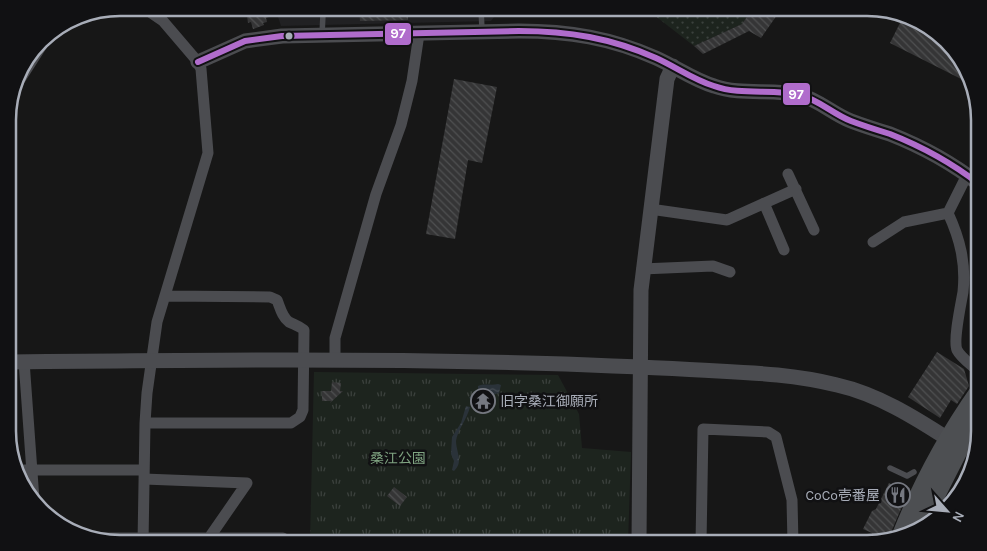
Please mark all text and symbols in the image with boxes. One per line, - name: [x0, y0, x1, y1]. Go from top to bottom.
- line badge: 97: [384, 22, 412, 46]
- text: 97: [390, 25, 406, 42]
- unlabelled marker: [284, 31, 294, 41]
- line badge: 97: [782, 82, 811, 106]
- text: 97: [788, 86, 804, 103]
- temple icon: 旧字桑江御願所: [470, 388, 496, 414]
- place label: 旧字桑江御願所: [500, 393, 598, 410]
- park label: 桑江公園: [370, 450, 426, 467]
- restaurant icon: CoCo壱番屋: [885, 482, 911, 508]
- north arrow: [922, 486, 972, 536]
- place label: CoCo壱番屋: [806, 487, 880, 504]
- text: N: [948, 508, 968, 525]

